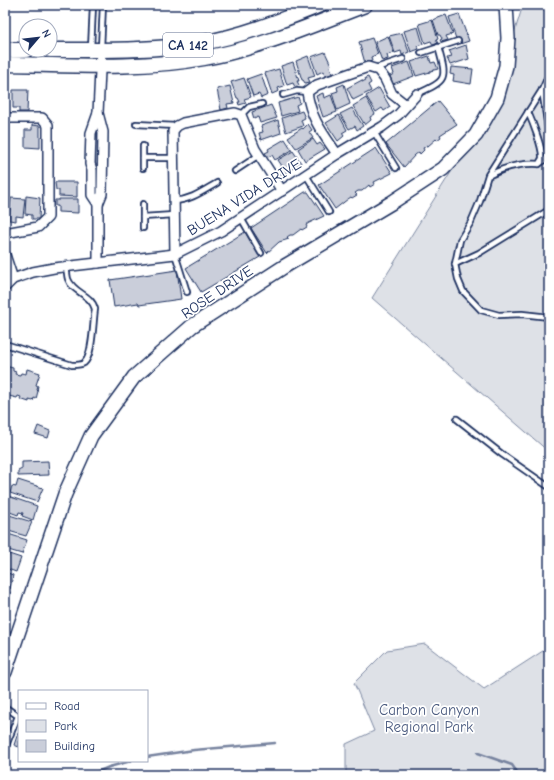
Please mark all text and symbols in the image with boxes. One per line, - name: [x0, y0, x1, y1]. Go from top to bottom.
- north arrow: [18, 18, 58, 58]
- text: N: [39, 27, 54, 40]
- road number: CA 142: [163, 33, 213, 57]
- street label: BUENA VIDA DRIVE: [184, 155, 304, 239]
- street label: ROSE DRIVE: [178, 262, 256, 322]
- legend: [18, 690, 148, 762]
- text: Road: [54, 699, 80, 713]
- park label: Carbon Canyon Regional Park: [379, 701, 479, 736]
- text: Park: [54, 719, 77, 733]
- text: Building: [54, 739, 95, 753]

